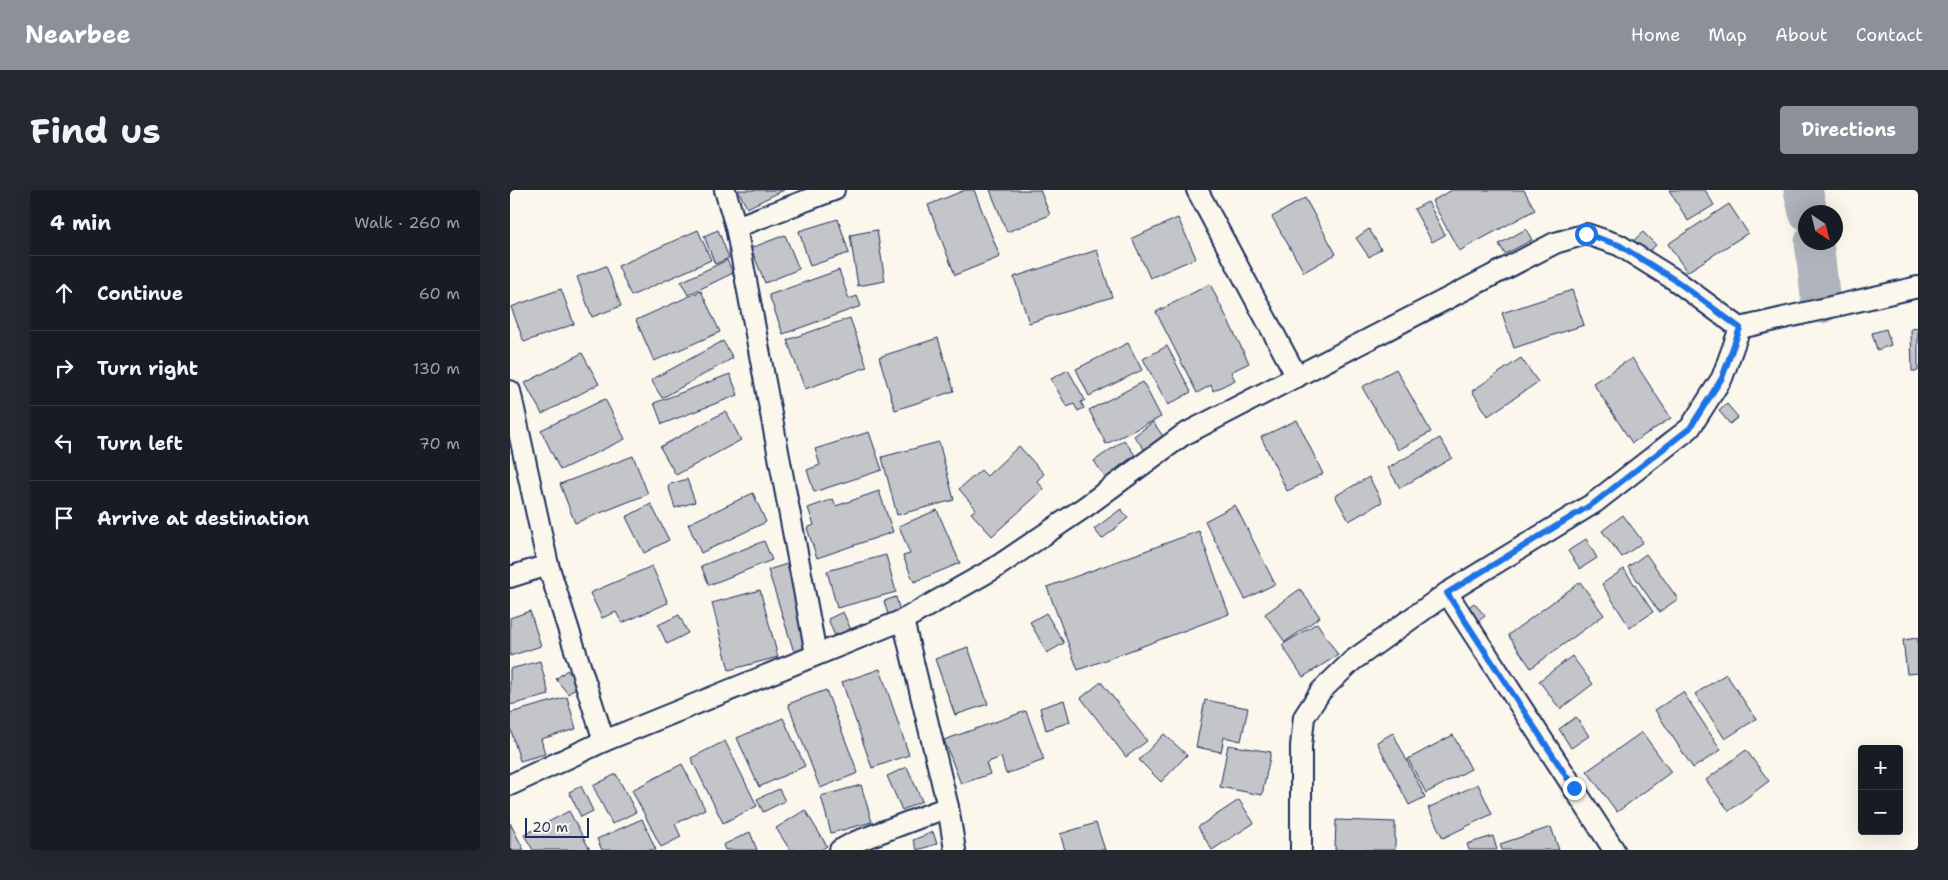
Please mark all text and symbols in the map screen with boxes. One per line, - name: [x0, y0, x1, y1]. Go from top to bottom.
- text: Nearbee: [25, 19, 131, 51]
- text: Home: [1631, 23, 1680, 47]
- text: Map: [1708, 23, 1747, 47]
- text: About: [1775, 23, 1828, 47]
- text: Contact: [1856, 23, 1923, 47]
- button: Directions: [1780, 106, 1918, 154]
- text: Find us: [30, 107, 161, 154]
- north arrow: [1798, 205, 1843, 250]
- text: 4 min: [50, 209, 111, 237]
- text: Walk · 260 m: [354, 212, 460, 233]
- route start: [1575, 223, 1598, 246]
- icon: ahead: [50, 279, 78, 307]
- text: Continue: [97, 281, 183, 306]
- text: 60 m: [419, 283, 460, 304]
- icon: right: [50, 354, 78, 382]
- text: Turn right: [97, 356, 198, 381]
- text: 130 m: [413, 358, 460, 379]
- icon: left: [50, 429, 78, 457]
- text: Turn left: [97, 431, 183, 456]
- text: 70 m: [419, 433, 460, 454]
- icon: arrive: [50, 504, 78, 532]
- text: Arrive at destination: [97, 506, 309, 531]
- map controls: [1858, 745, 1903, 835]
- button: +: [1858, 745, 1903, 790]
- route end: [1563, 777, 1586, 800]
- button: −: [1858, 790, 1903, 835]
- scale bar: [525, 815, 589, 838]
- text: 20 m: [532, 818, 568, 836]

